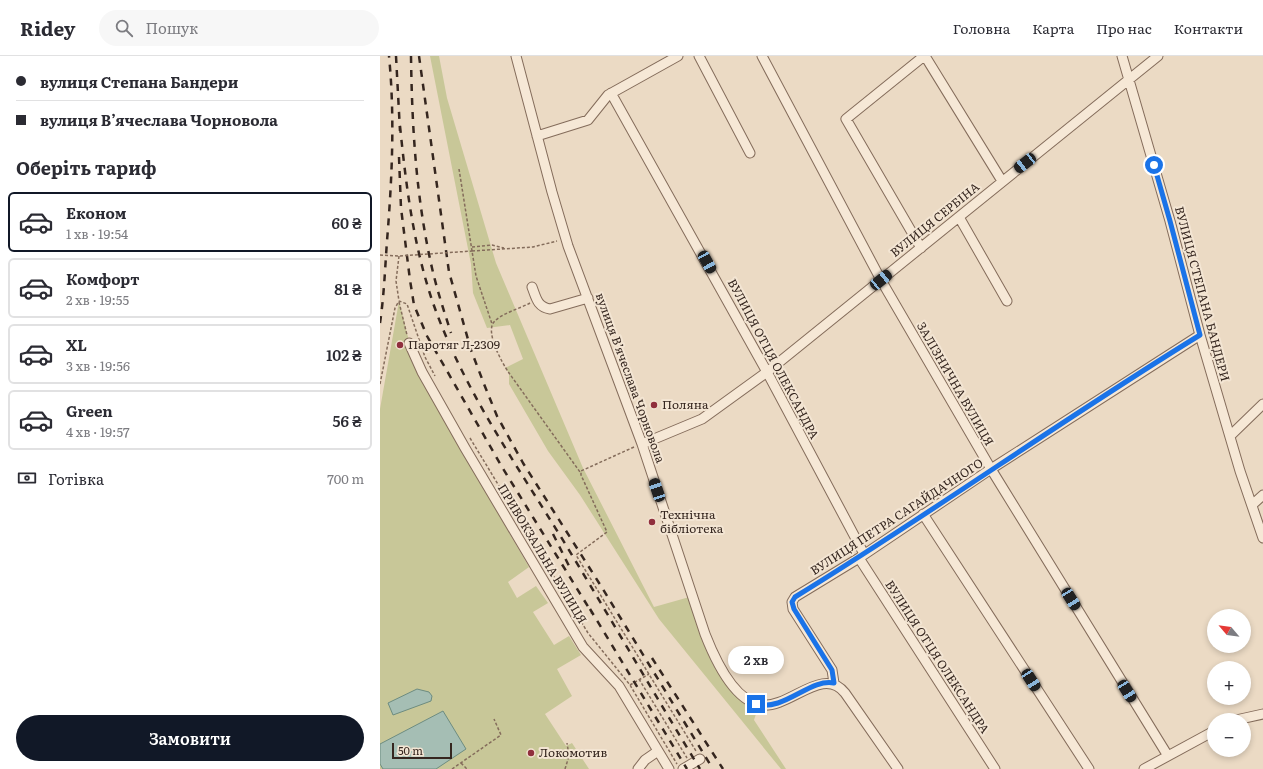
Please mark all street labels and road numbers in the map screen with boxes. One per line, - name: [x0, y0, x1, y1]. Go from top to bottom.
- street label: ВУЛИЦЯ СЕРБІНА: [886, 177, 983, 261]
- street label: ВУЛИЦЯ СТЕПАНА БАНДЕРИ: [1171, 204, 1235, 383]
- street label: ВУЛИЦЯ ОТЦЯ ОЛЕКСАНДРА: [724, 275, 824, 442]
- street label: вулиця Вʼячеслава Чорновола: [592, 290, 670, 466]
- street label: ЗАЛІЗНИЧНА ВУЛИЦЯ: [913, 318, 999, 449]
- street label: ВУЛИЦЯ ПЕТРА САГАЙДАЧНОГО: [806, 453, 986, 579]
- street label: ПРИВОКЗАЛЬНА ВУЛИЦЯ: [494, 480, 592, 627]
- street label: ВУЛИЦЯ ОТЦЯ ОЛЕКСАНДРА: [881, 576, 994, 737]

